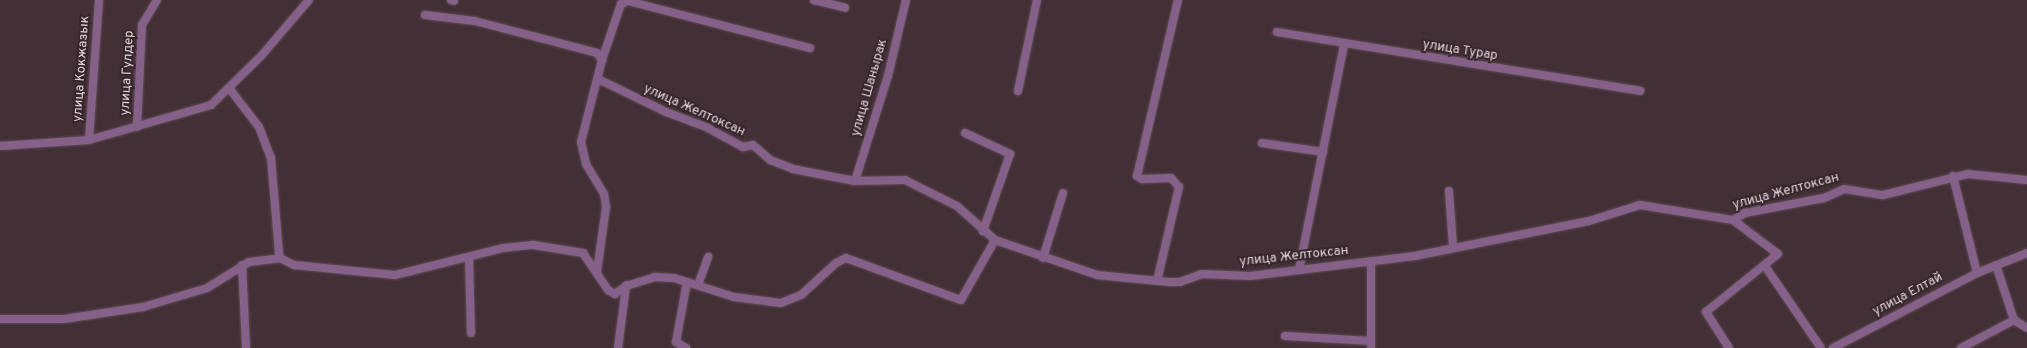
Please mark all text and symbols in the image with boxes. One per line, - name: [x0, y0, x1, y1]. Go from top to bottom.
- street label: улица Кокжазык: [71, 15, 93, 123]
- street label: улица Гулдер: [118, 30, 138, 116]
- street label: улица Турар: [1421, 37, 1499, 65]
- street label: улица Шанырак: [849, 38, 891, 138]
- street label: улица Желтоксан: [641, 82, 747, 140]
- street label: улица Желтоксан: [1731, 170, 1841, 214]
- street label: улица Желтоксан: [1239, 244, 1349, 270]
- street label: улица Елтай: [1870, 270, 1946, 320]

